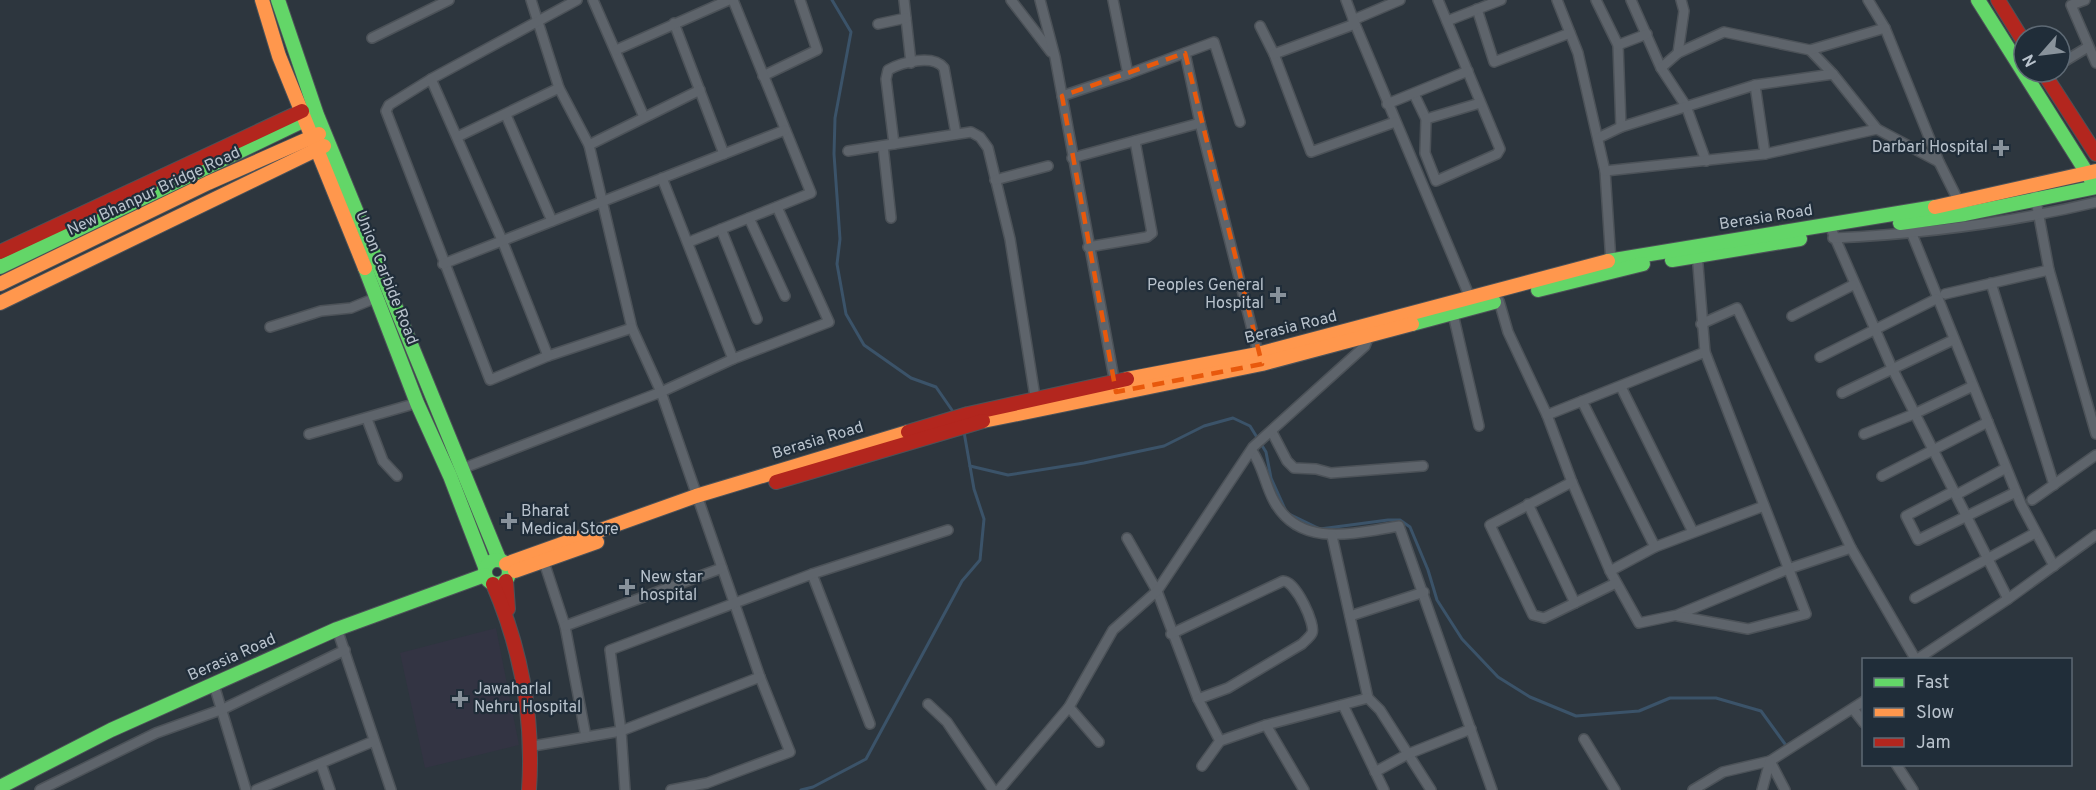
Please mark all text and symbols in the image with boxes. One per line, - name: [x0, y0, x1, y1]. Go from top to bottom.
- north arrow: [2012, 24, 2072, 84]
- text: N: [2019, 50, 2042, 70]
- place label: Darbari Hospital: [1872, 138, 1988, 158]
- marker: Darbari Hospital: [1992, 139, 2010, 157]
- street label: New Bhanpur Bridge Road: [64, 143, 244, 241]
- street label: Berasia Road: [1718, 201, 1814, 235]
- street label: Union Carbide Road: [350, 208, 422, 348]
- place label: Peoples General Hospital: [1147, 276, 1264, 314]
- marker: Peoples General Hospital: [1269, 286, 1287, 304]
- street label: Berasia Road: [1243, 307, 1339, 349]
- street label: Berasia Road: [770, 418, 866, 464]
- place label: Bharat Medical Store: [521, 502, 619, 540]
- marker: Bharat Medical Store: [502, 514, 516, 528]
- place label: New star hospital: [640, 568, 703, 606]
- marker: New star hospital: [618, 578, 636, 596]
- street label: Berasia Road: [185, 630, 279, 686]
- legend: [1862, 658, 2072, 766]
- text: Fast: [1916, 672, 1949, 695]
- place label: Jawaharlal Nehru Hospital: [474, 680, 581, 718]
- marker: Jawaharlal Nehru Hospital: [451, 690, 469, 708]
- text: Slow: [1916, 702, 1954, 725]
- text: Jam: [1916, 732, 1951, 755]

